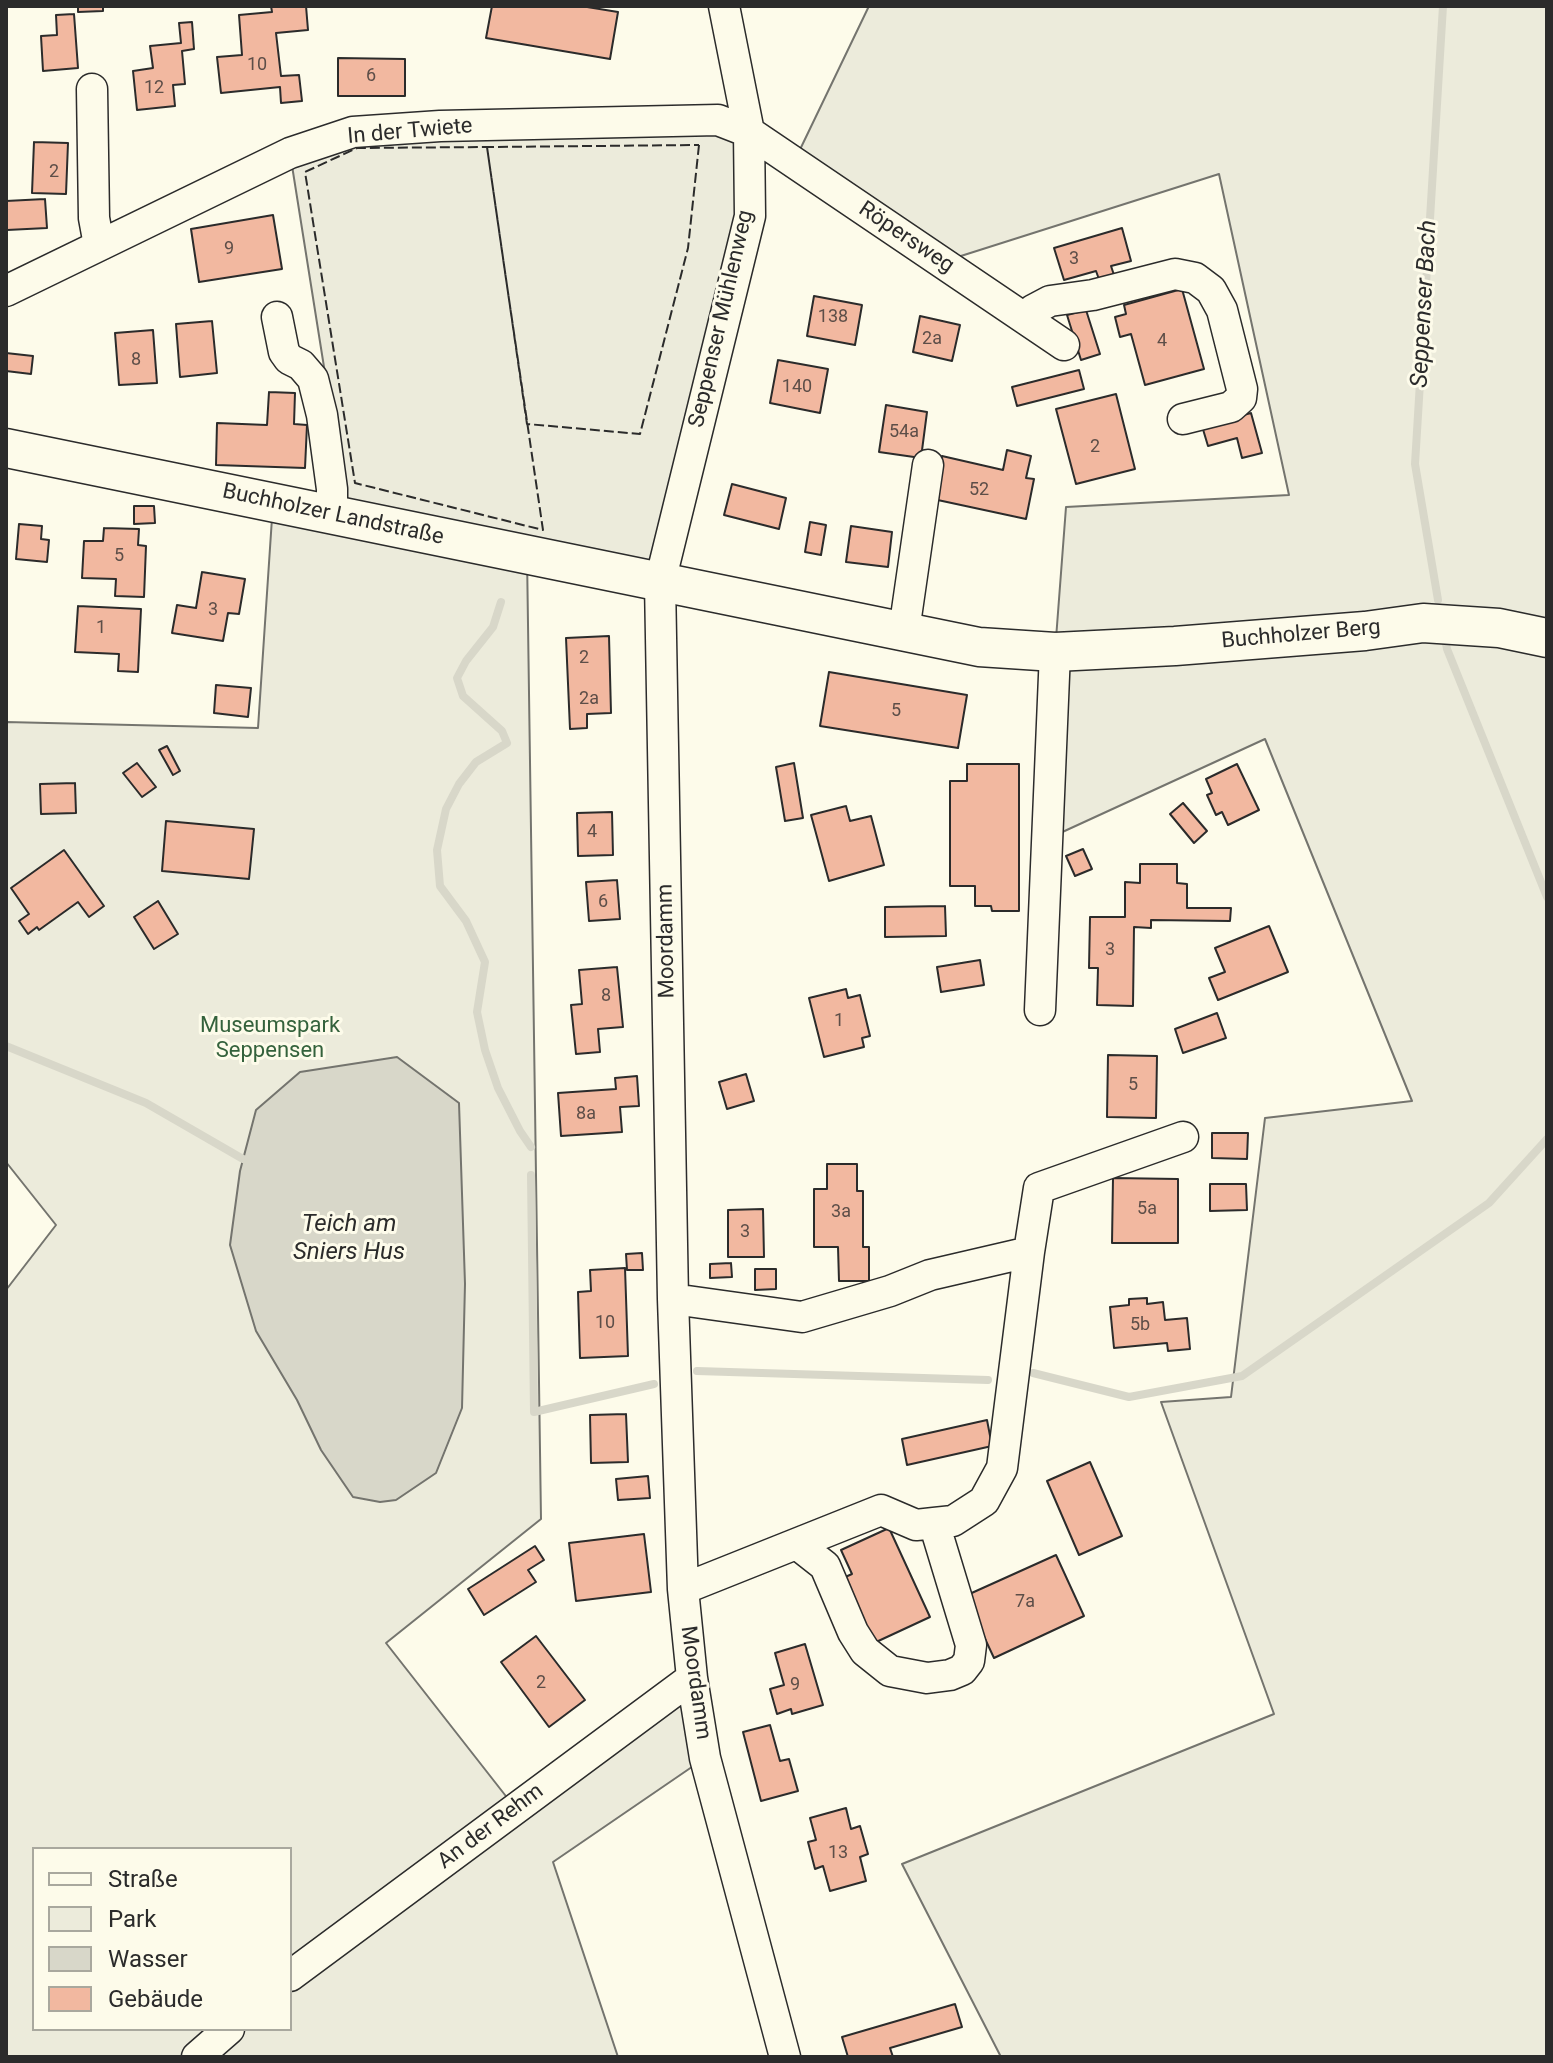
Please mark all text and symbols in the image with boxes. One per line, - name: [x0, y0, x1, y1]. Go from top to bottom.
- house number: 10: [247, 54, 267, 76]
- house number: 6: [366, 65, 376, 87]
- house number: 12: [144, 77, 164, 99]
- street label: In der Twiete: [346, 113, 474, 151]
- house number: 2: [49, 161, 59, 183]
- street label: Röpersweg: [853, 196, 959, 280]
- street label: Seppenser Mühlenweg: [684, 208, 760, 430]
- water label: Seppenser Bach: [1406, 219, 1444, 389]
- house number: 9: [224, 238, 234, 260]
- house number: 3: [1069, 248, 1079, 270]
- house number: 138: [818, 306, 848, 328]
- house number: 2a: [922, 328, 942, 350]
- house number: 4: [1157, 330, 1167, 352]
- house number: 8: [131, 349, 141, 371]
- house number: 140: [782, 376, 812, 398]
- house number: 54a: [889, 421, 919, 443]
- house number: 2: [1090, 436, 1100, 458]
- street label: Buchholzer Landstraße: [220, 479, 446, 551]
- house number: 52: [969, 479, 989, 501]
- house number: 5: [114, 545, 124, 567]
- house number: 3: [208, 599, 218, 621]
- street label: Buchholzer Berg: [1220, 615, 1382, 655]
- house number: 1: [96, 617, 106, 639]
- house number: 2: [579, 647, 589, 669]
- house number: 2a: [579, 688, 599, 710]
- house number: 5: [891, 700, 901, 722]
- house number: 4: [587, 821, 597, 843]
- street label: Moordamm: [653, 884, 681, 998]
- house number: 6: [598, 891, 608, 913]
- house number: 3: [1105, 939, 1115, 961]
- house number: 8: [601, 985, 611, 1007]
- house number: 1: [834, 1010, 844, 1032]
- park label: Museumspark Seppensen: [200, 1013, 340, 1064]
- house number: 5: [1128, 1074, 1138, 1096]
- house number: 8a: [576, 1103, 596, 1125]
- house number: 5a: [1137, 1198, 1157, 1220]
- house number: 3a: [831, 1201, 851, 1223]
- water label: Teich am Sniers Hus: [293, 1211, 405, 1267]
- house number: 3: [740, 1221, 750, 1243]
- house number: 10: [595, 1312, 615, 1334]
- house number: 5b: [1130, 1314, 1150, 1336]
- house number: 7a: [1015, 1591, 1035, 1613]
- street label: Moordamm: [674, 1624, 716, 1742]
- house number: 2: [536, 1672, 546, 1694]
- house number: 9: [790, 1674, 800, 1696]
- street label: An der Rehm: [433, 1779, 549, 1875]
- house number: 13: [828, 1842, 848, 1864]
- legend: [32, 1847, 292, 2031]
- text: Straße: [108, 1865, 178, 1893]
- text: Park: [108, 1905, 156, 1933]
- text: Wasser: [108, 1945, 188, 1973]
- text: Gebäude: [108, 1985, 203, 2013]

